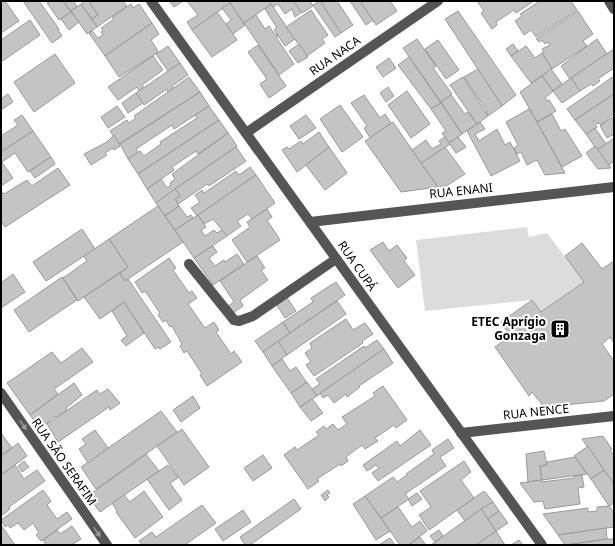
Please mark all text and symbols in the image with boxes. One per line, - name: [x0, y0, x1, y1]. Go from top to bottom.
- street label: RUA NACA: [306, 32, 364, 79]
- street label: RUA ENANI: [428, 179, 493, 202]
- street label: RUA CUPÁ: [334, 237, 381, 294]
- place label: ETEC Aprígio Gonzaga: [471, 313, 546, 344]
- building icon: ETEC Aprígio Gonzaga: [549, 318, 571, 340]
- street label: RUA NENCE: [502, 400, 570, 423]
- street label: RUA SÃO SERAFIM: [28, 415, 101, 509]
- one-way arrow: [19, 420, 27, 430]
- one-way arrow: [93, 526, 101, 537]

